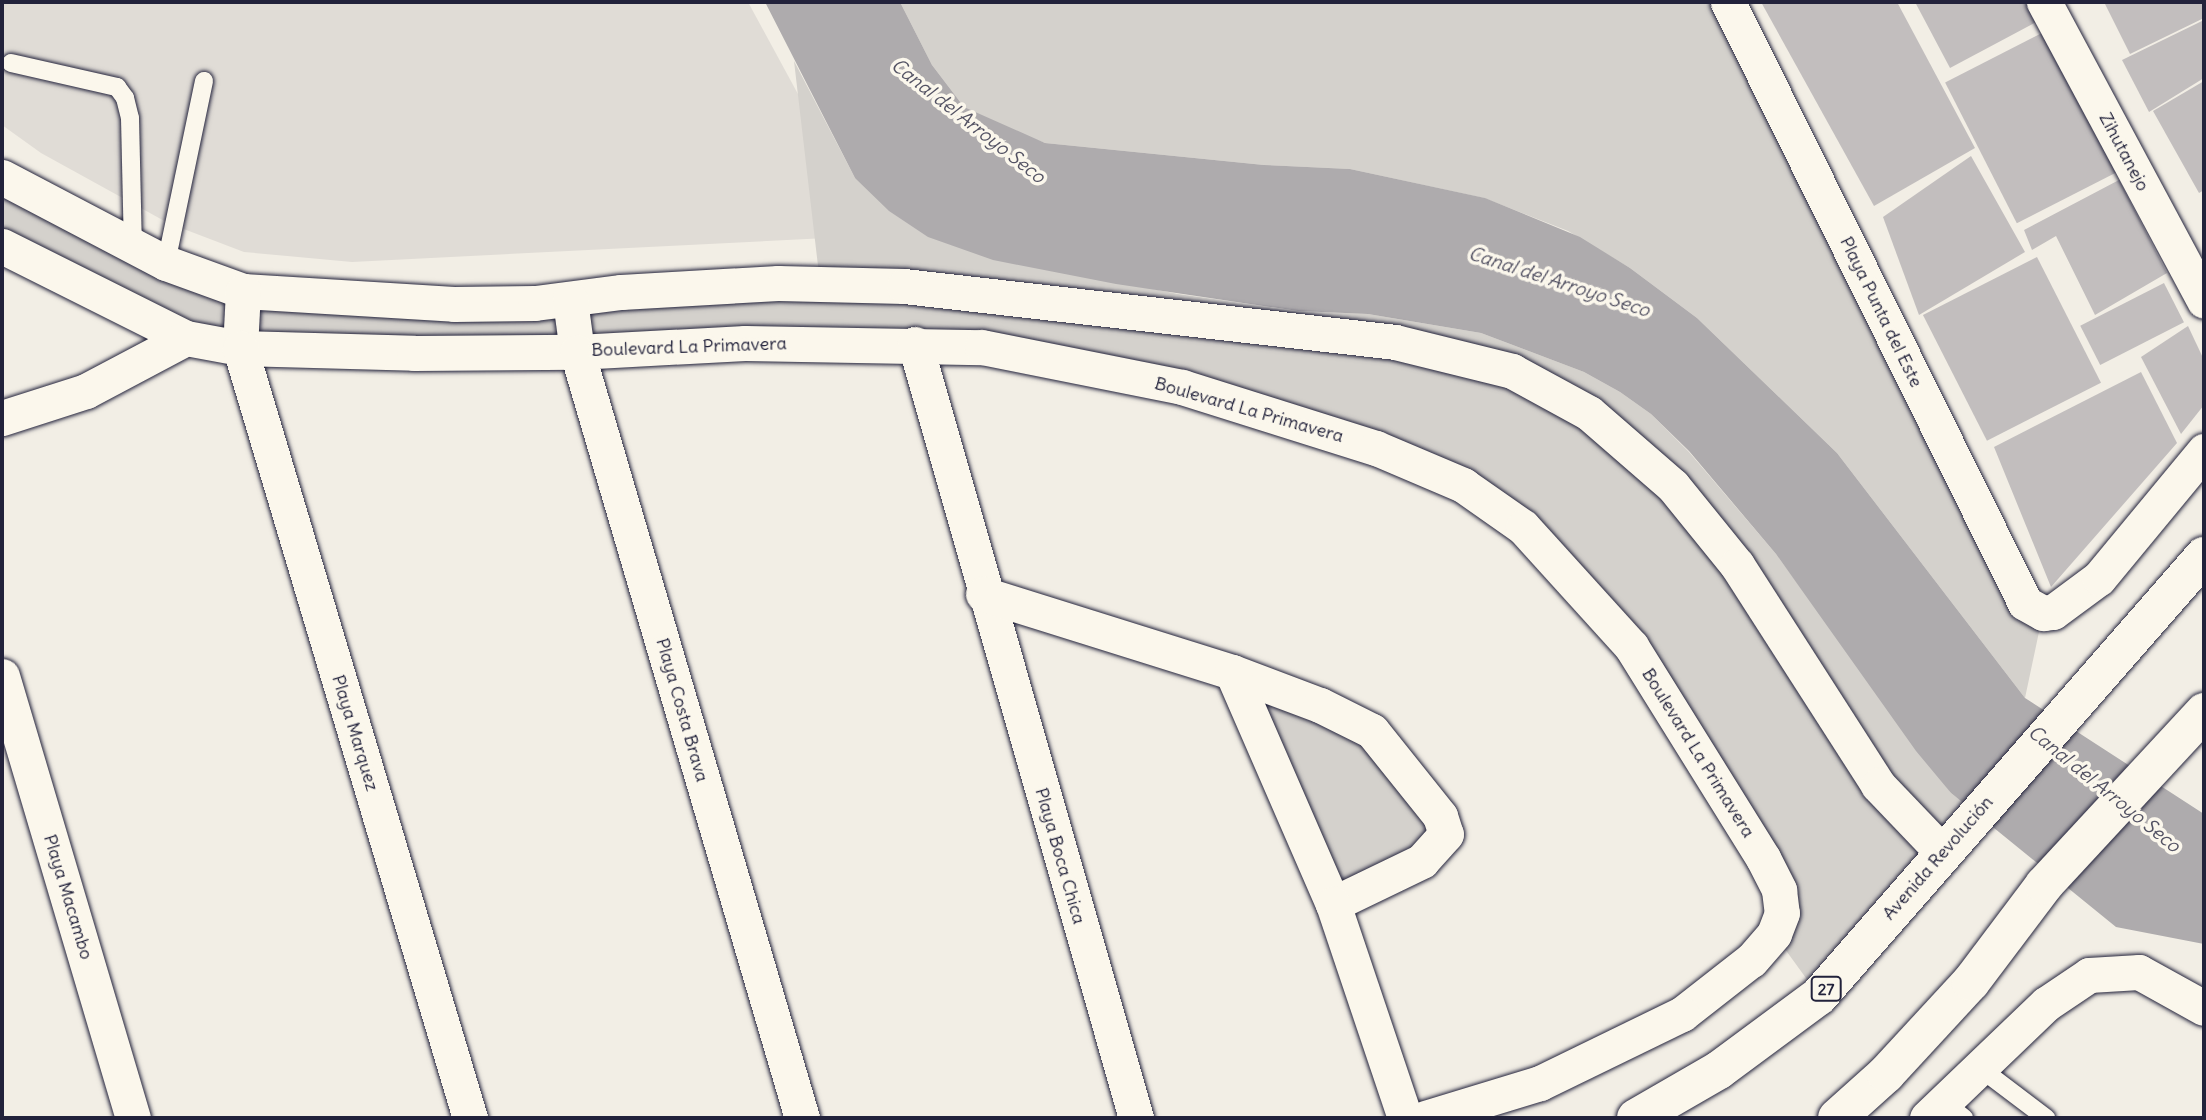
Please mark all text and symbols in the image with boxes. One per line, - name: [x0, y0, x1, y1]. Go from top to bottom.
- water label: Canal del Arroyo Seco: [886, 54, 1050, 188]
- street label: Zihutanejo: [2094, 109, 2154, 195]
- street label: Playa Punta del Este: [1835, 233, 1927, 391]
- water label: Canal del Arroyo Seco: [1466, 242, 1652, 322]
- street label: Boulevard La Primavera: [591, 333, 787, 361]
- street label: Boulevard La Primavera: [1152, 373, 1346, 447]
- street label: Playa Costa Brava: [651, 636, 713, 784]
- street label: Boulevard La Primavera: [1637, 664, 1759, 842]
- street label: Playa Marquez: [327, 672, 383, 794]
- water label: Canal del Arroyo Seco: [2023, 721, 2185, 857]
- street label: Playa Boca Chica: [1030, 785, 1090, 927]
- street label: Avenida Revolución: [1878, 792, 1998, 924]
- street label: Playa Macambo: [39, 832, 97, 962]
- road number: 27: [1810, 976, 1842, 1001]

